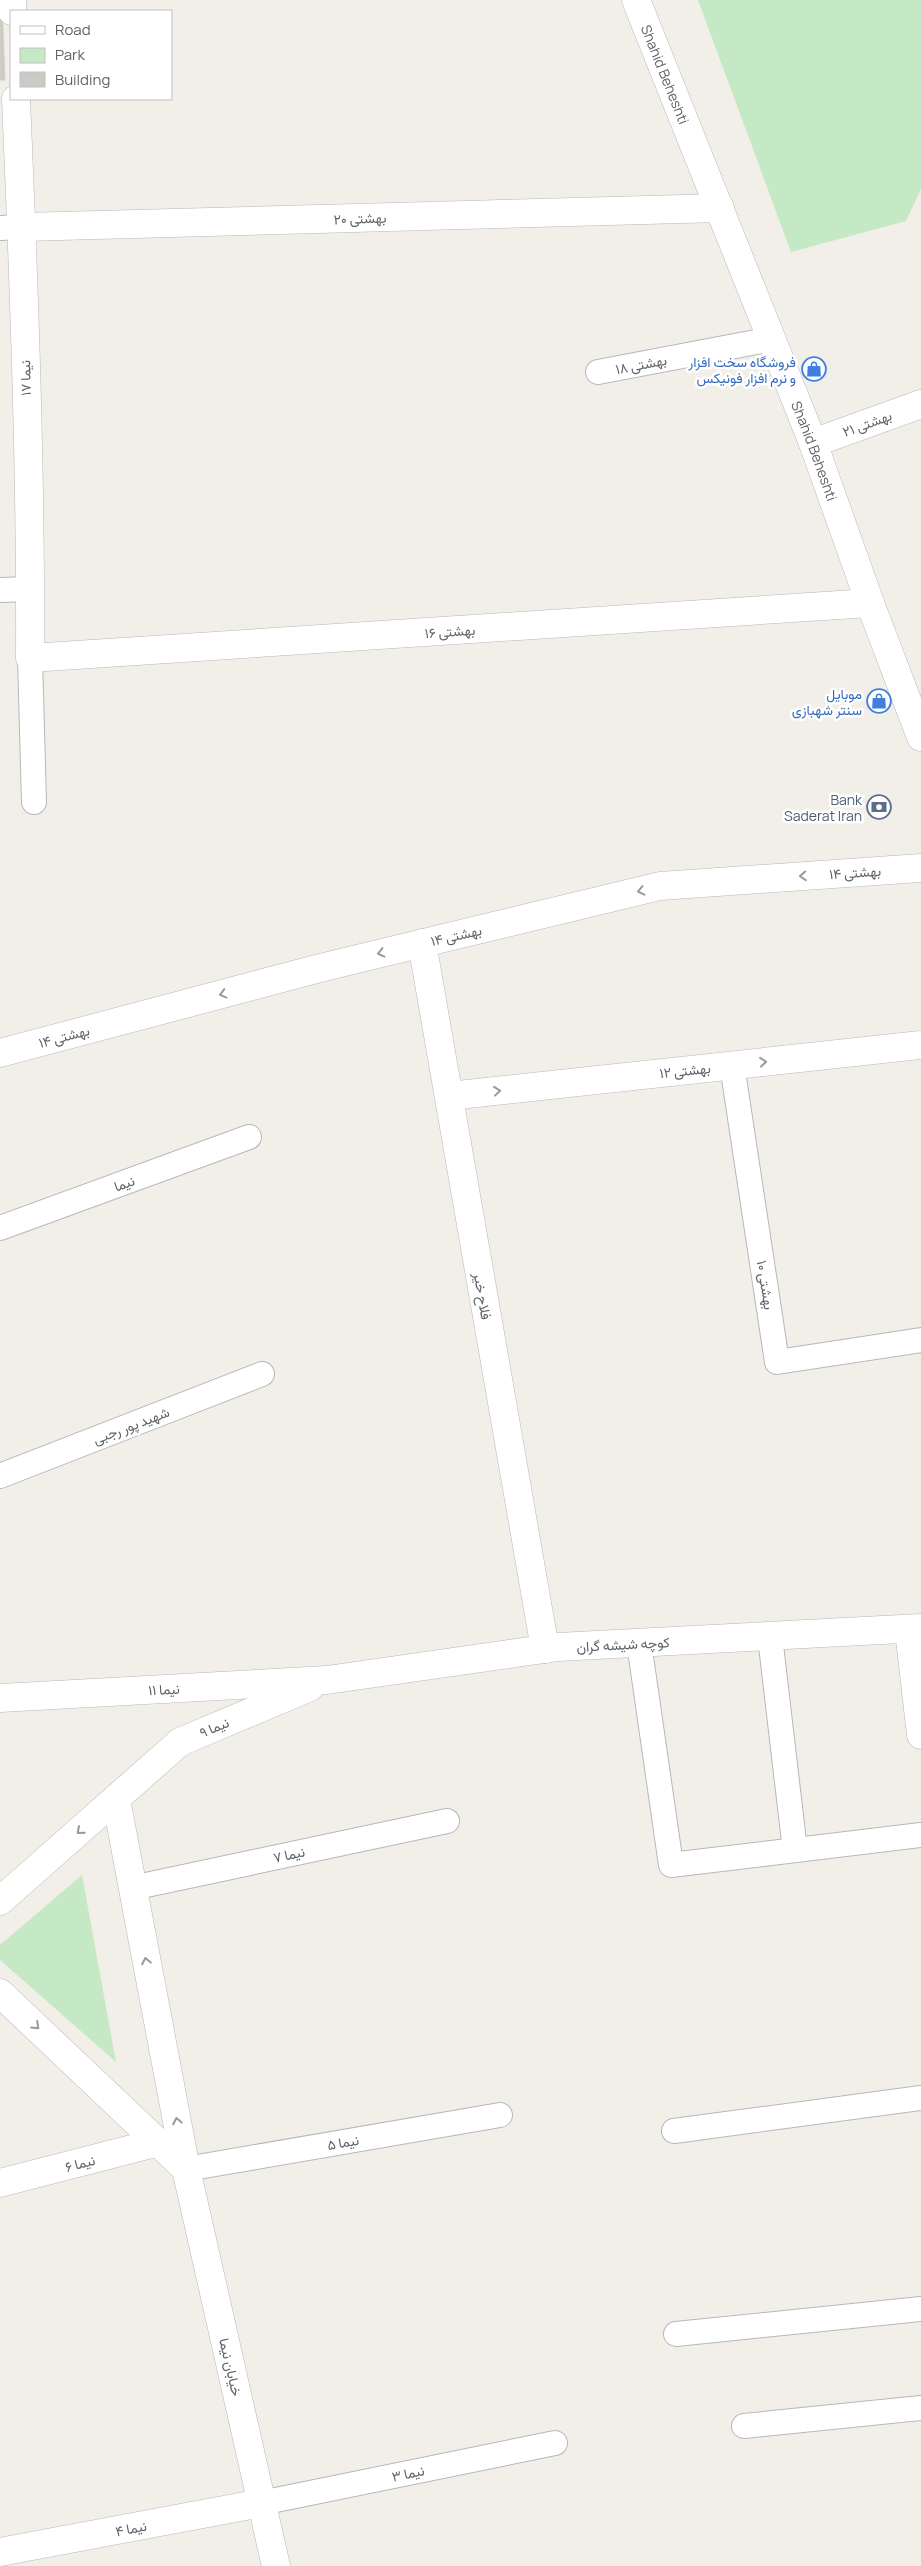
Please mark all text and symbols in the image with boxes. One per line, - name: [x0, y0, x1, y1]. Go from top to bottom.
- legend: [10, 10, 172, 100]
- text: Road: [55, 19, 91, 40]
- street label: Shahid Beheshti: [637, 22, 694, 127]
- text: Park: [55, 44, 85, 65]
- text: Building: [55, 69, 110, 90]
- street label: بهشتی ۲۰: [333, 208, 387, 228]
- street label: بهشتی ۱۸: [614, 350, 668, 378]
- place label: فروشگاه سخت افزار و نرم افزار فونیکس: [687, 352, 796, 387]
- shop icon: فروشگاه سخت افزار و نرم افزار فونیکس: [801, 356, 827, 382]
- street label: نیما ۱۷: [15, 360, 35, 396]
- street label: Shahid Beheshti: [788, 398, 842, 503]
- street label: بهشتی ۲۱: [840, 405, 894, 441]
- street label: بهشتی ۱۶: [424, 620, 476, 642]
- place label: موبایل سنتر شهبازی: [792, 684, 862, 719]
- shop icon: موبایل سنتر شهبازی: [866, 688, 892, 714]
- place label: Bank Saderat Iran: [784, 790, 863, 825]
- bank icon: Bank Saderat Iran: [866, 794, 892, 820]
- street label: بهشتی ۱۴: [828, 861, 882, 883]
- one-way arrow: [798, 871, 806, 882]
- one-way arrow: [636, 885, 645, 896]
- street label: بهشتی ۱۴: [429, 920, 483, 950]
- one-way arrow: [376, 947, 385, 958]
- one-way arrow: [220, 988, 228, 998]
- street label: بهشتی ۱۴: [36, 1020, 92, 1052]
- one-way arrow: [759, 1057, 767, 1068]
- street label: بهشتی ۱۲: [659, 1058, 711, 1082]
- one-way arrow: [493, 1086, 501, 1097]
- street label: نیما: [111, 1171, 137, 1195]
- street label: بهشتی ۱۰: [753, 1259, 779, 1311]
- street label: فلاح خیر: [467, 1270, 496, 1321]
- street label: شهید پور رجبی: [90, 1402, 172, 1449]
- street label: کوچه شیشه گران: [576, 1632, 670, 1657]
- street label: نیما ۱۱: [148, 1679, 180, 1699]
- street label: نیما ۹: [196, 1712, 232, 1742]
- one-way arrow: [76, 1826, 85, 1835]
- street label: نیما ۷: [271, 1841, 307, 1867]
- one-way arrow: [142, 1957, 152, 1965]
- one-way arrow: [30, 2020, 39, 2029]
- one-way arrow: [172, 2116, 182, 2125]
- street label: نیما ۵: [326, 2130, 360, 2154]
- street label: نیما ۶: [63, 2150, 97, 2176]
- street label: خیابان نیما: [215, 2336, 247, 2398]
- street label: نیما ۳: [390, 2460, 426, 2486]
- street label: نیما ۴: [114, 2516, 148, 2540]

